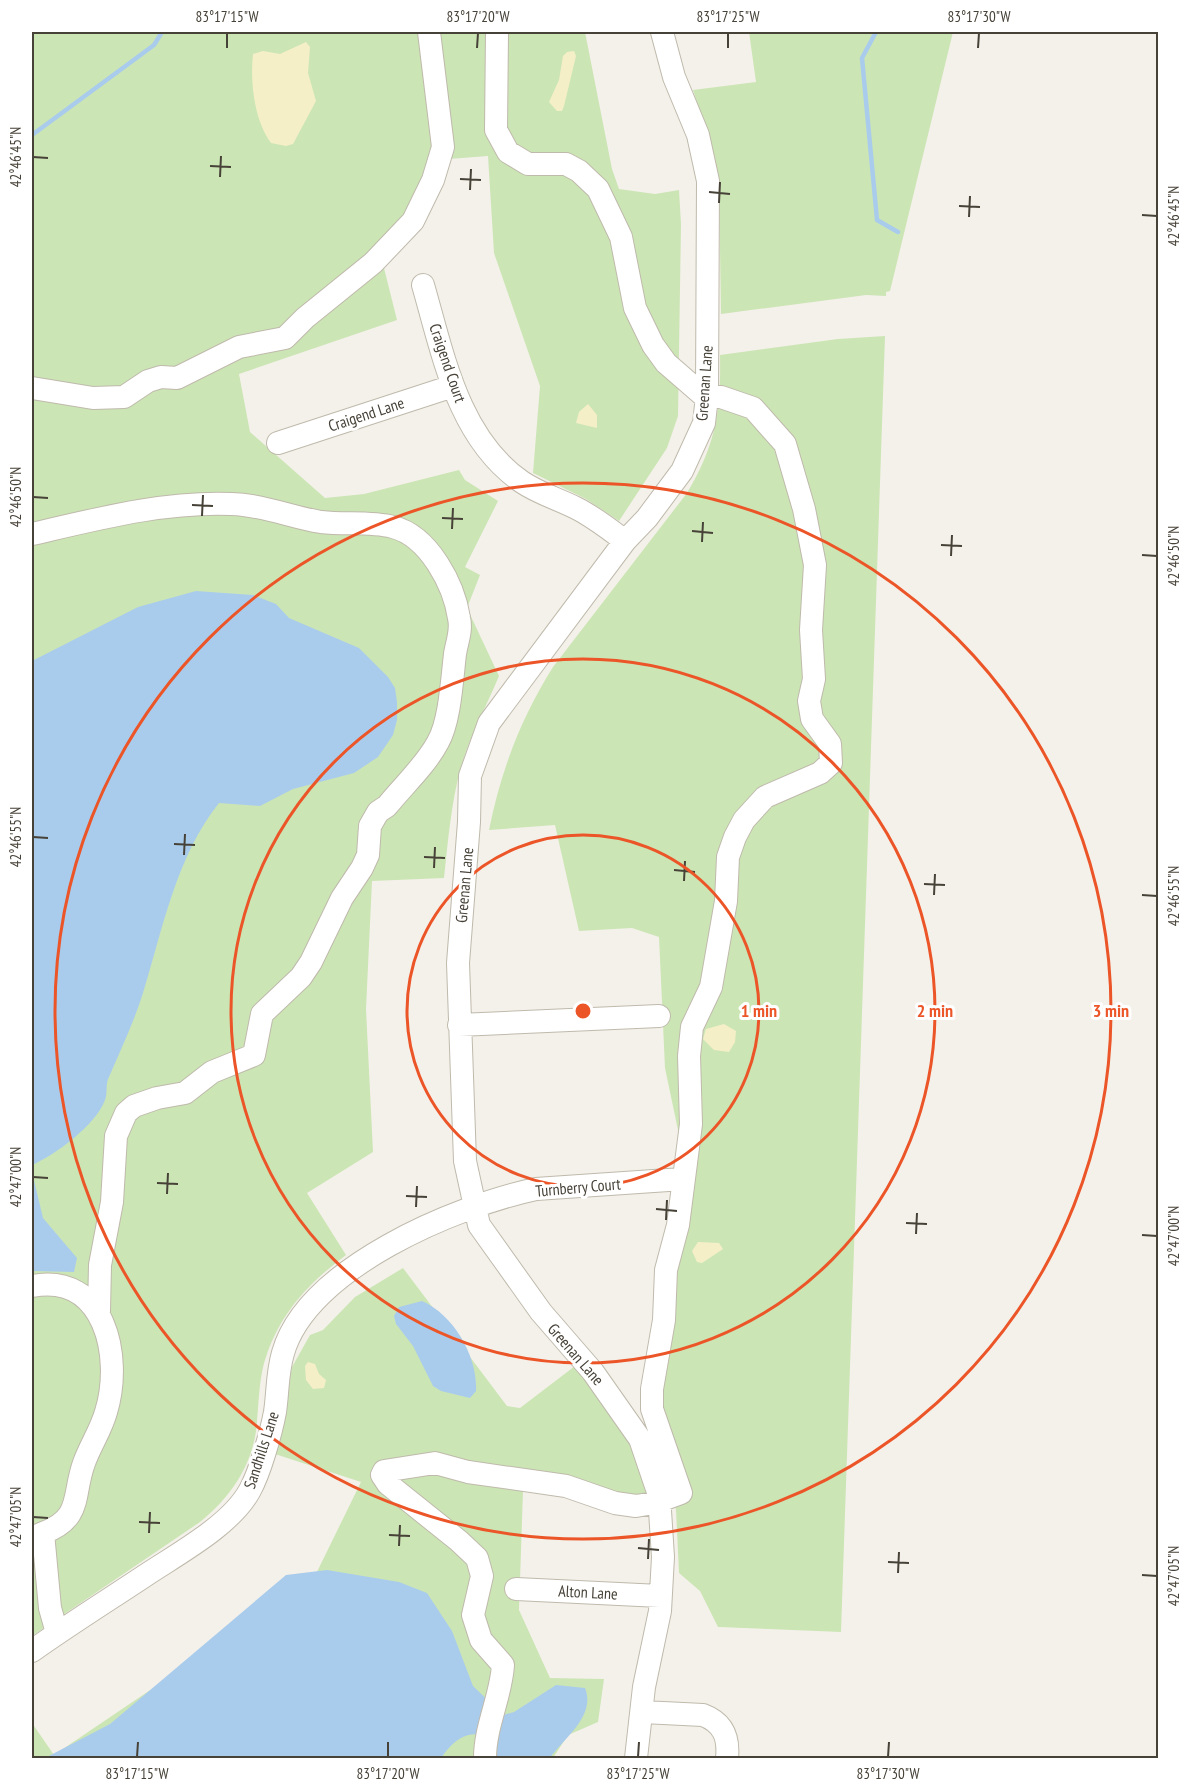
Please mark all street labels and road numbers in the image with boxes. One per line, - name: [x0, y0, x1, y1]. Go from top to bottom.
- street label: Craigend Court: [425, 321, 471, 406]
- street label: Greenan Lane: [691, 345, 717, 421]
- street label: Craigend Lane: [325, 392, 407, 436]
- street label: Greenan Lane: [451, 846, 477, 924]
- street label: Turnberry Court: [535, 1173, 622, 1201]
- street label: Greenan Lane: [544, 1319, 608, 1389]
- street label: Sandhills Lane: [239, 1409, 283, 1491]
- street label: Alton Lane: [558, 1580, 618, 1604]

